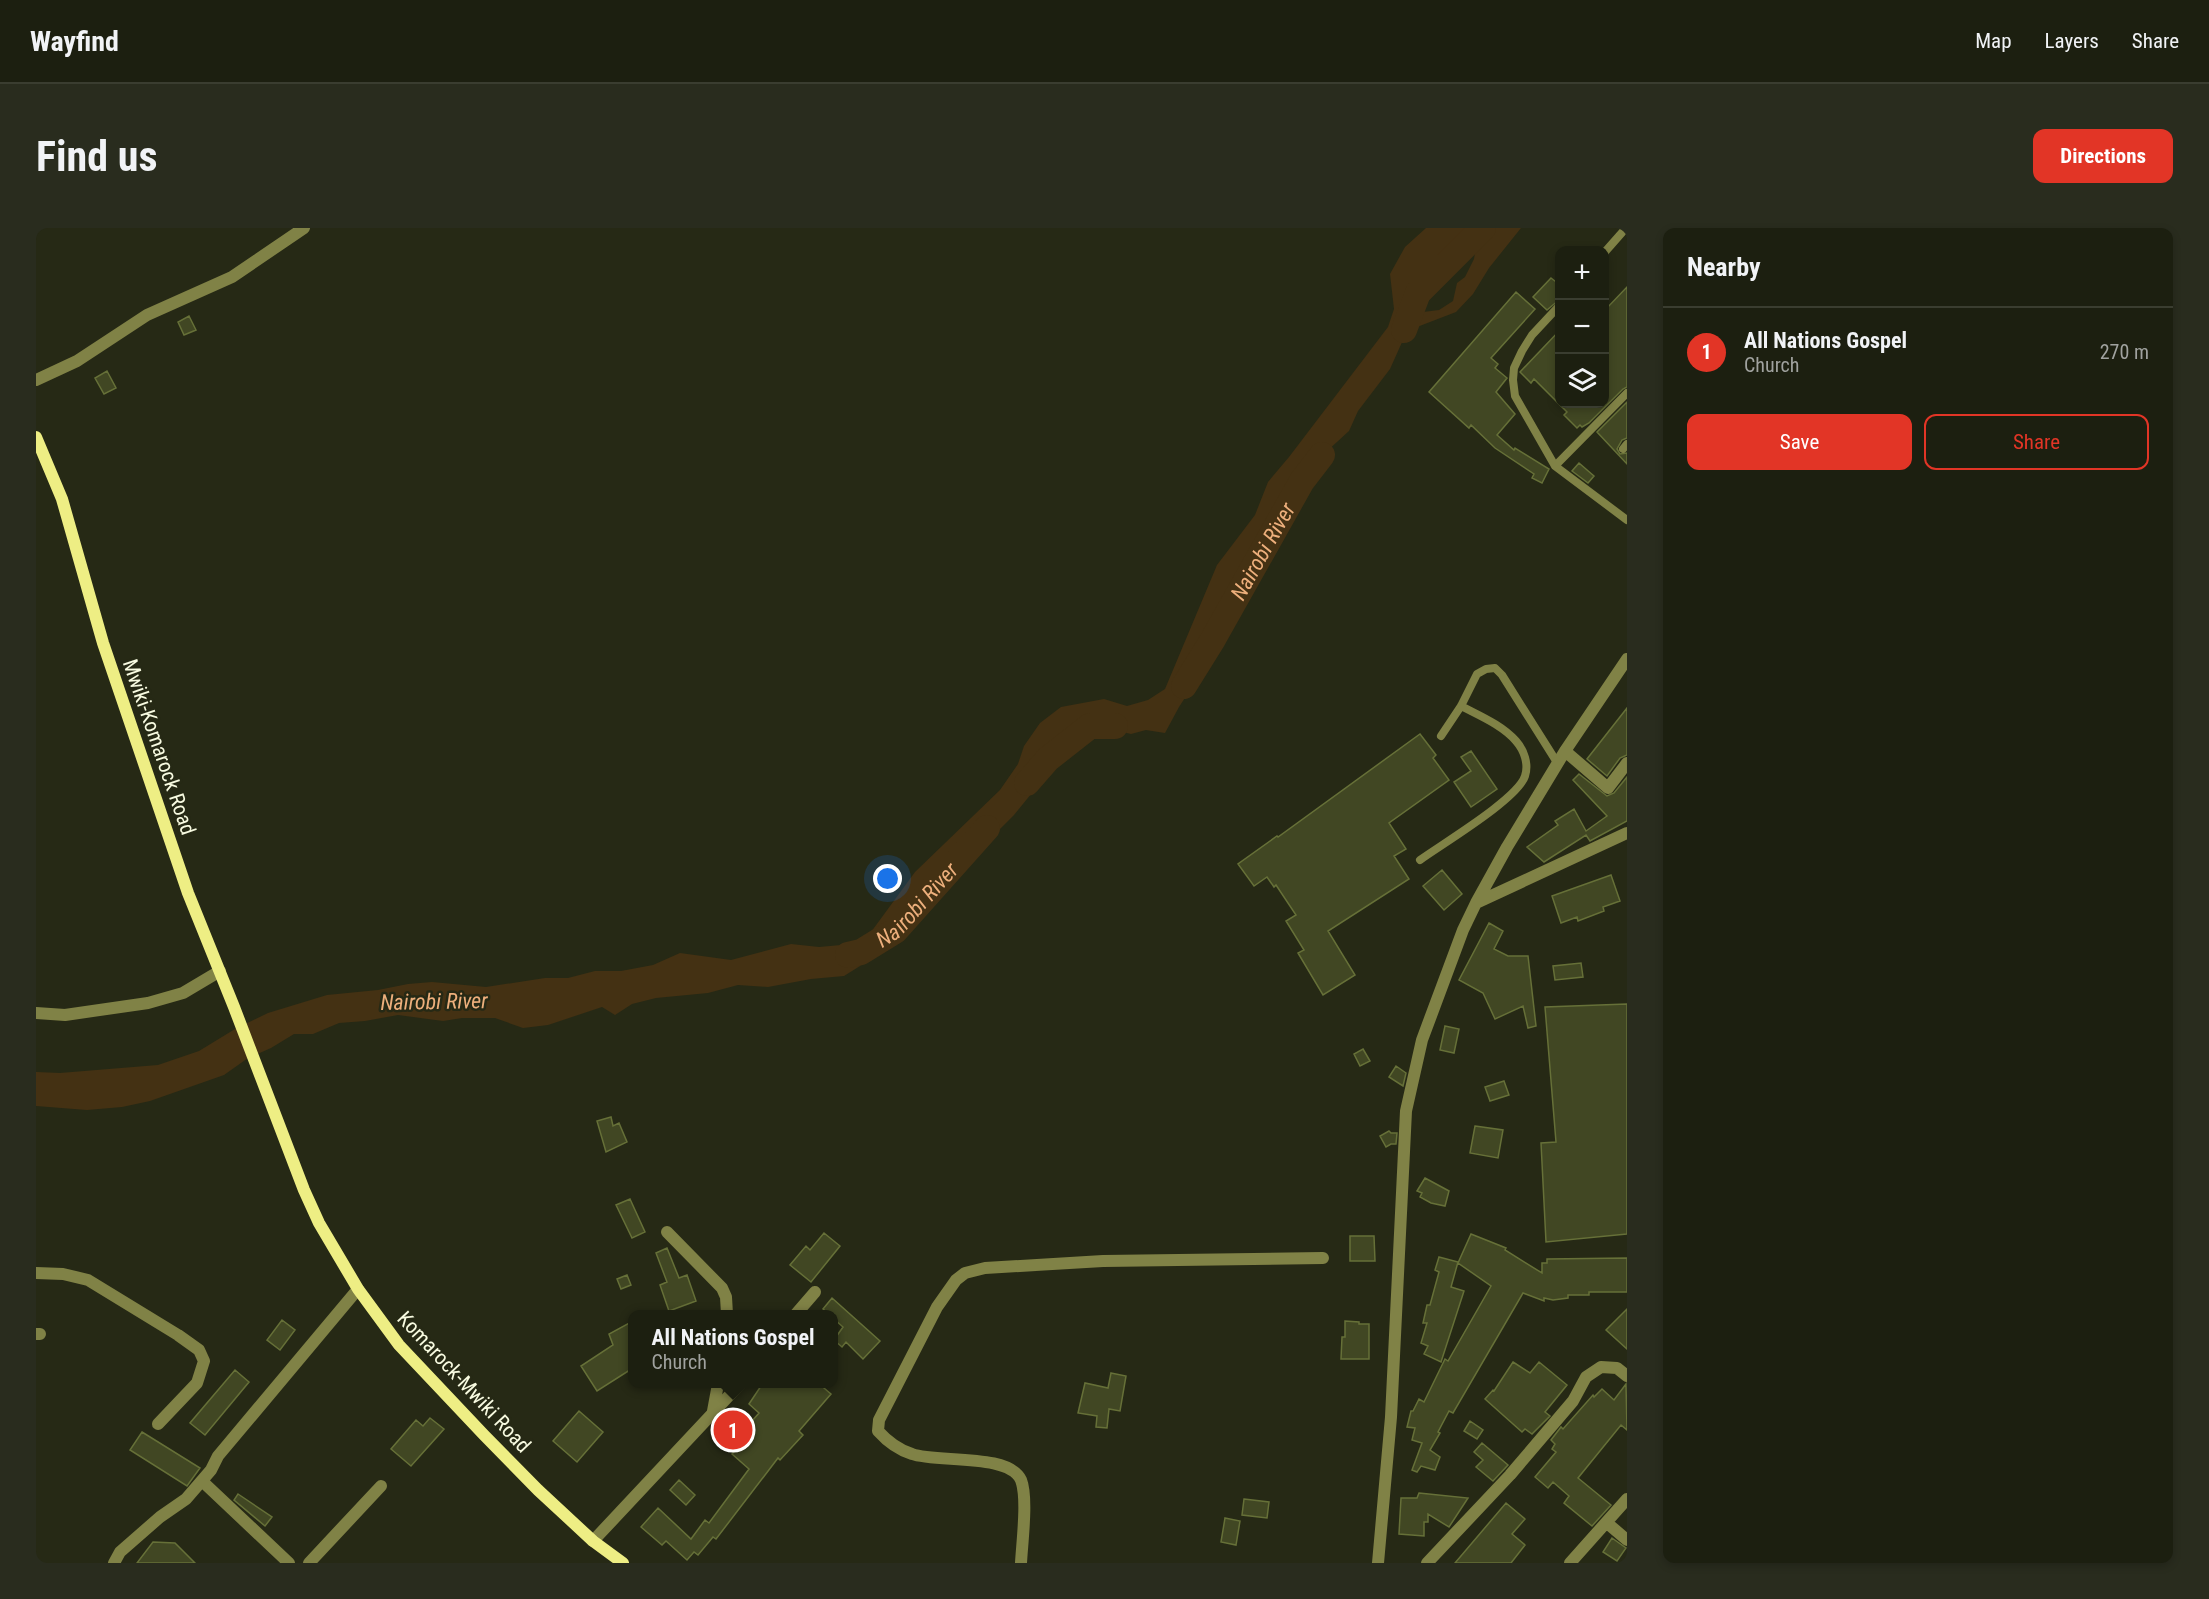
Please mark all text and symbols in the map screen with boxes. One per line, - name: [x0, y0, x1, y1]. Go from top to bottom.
- text: Wayfind: [30, 25, 119, 58]
- text: Map: [1975, 29, 2012, 53]
- text: Layers: [2045, 29, 2099, 53]
- text: Share: [2132, 29, 2179, 53]
- button: Directions: [2033, 129, 2173, 183]
- text: Find us: [36, 132, 157, 181]
- map controls: [1555, 246, 1609, 408]
- button: +: [1555, 246, 1609, 300]
- text: Nearby: [1687, 252, 1761, 282]
- button: −: [1555, 300, 1609, 354]
- text: All Nations Gospel: [1744, 328, 1907, 353]
- text: 1: [1701, 340, 1712, 364]
- text: 270 m: [2100, 340, 2149, 364]
- text: Church: [1744, 353, 1799, 377]
- button: layers: [1555, 354, 1609, 408]
- button: Save: [1687, 414, 1912, 470]
- button: Share: [1924, 414, 2149, 470]
- water label: Nairobi River: [1226, 498, 1300, 604]
- street label: Mwiki-Komarock Road: [118, 656, 200, 838]
- water label: Nairobi River: [872, 857, 963, 953]
- your location: [873, 864, 902, 893]
- water label: Nairobi River: [380, 988, 488, 1015]
- street label: Komarock-Mwiki Road: [392, 1306, 536, 1458]
- popup: [628, 1310, 838, 1388]
- text: All Nations Gospel: [651, 1325, 815, 1350]
- text: Church: [651, 1350, 707, 1374]
- pin: 1: [714, 1408, 752, 1452]

